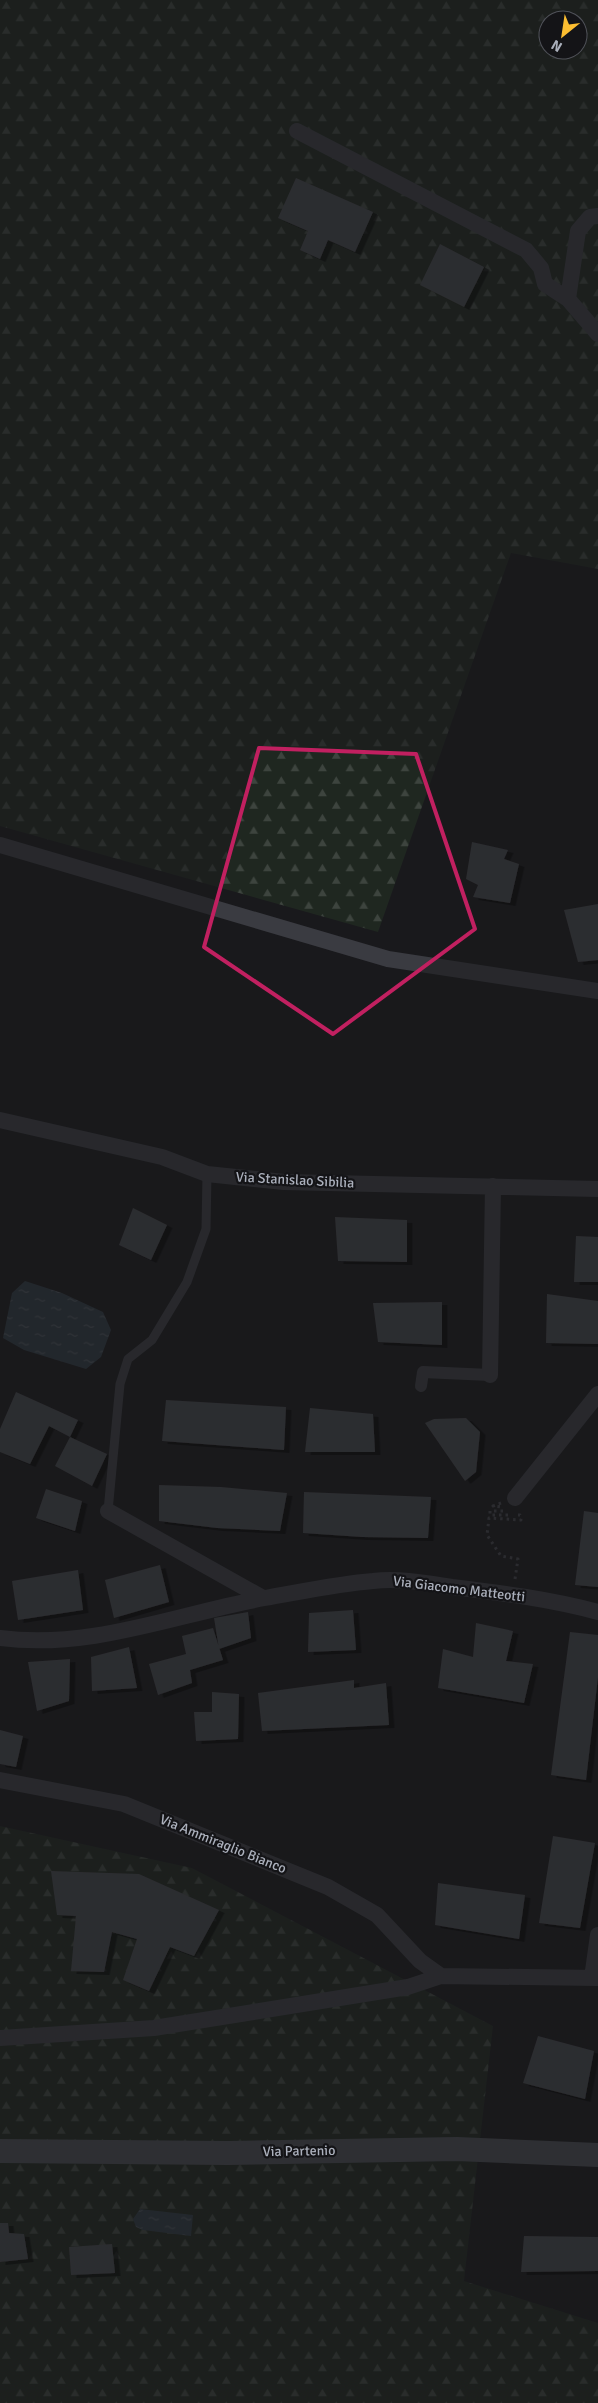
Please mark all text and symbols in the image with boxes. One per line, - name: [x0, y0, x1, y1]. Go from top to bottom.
- north arrow: [538, 10, 588, 60]
- text: N: [548, 36, 565, 56]
- street label: Via Stanislao Sibilia: [235, 1168, 355, 1192]
- street label: Via Giacomo Matteotti: [392, 1572, 526, 1606]
- street label: Via Ammiraglio Bianco: [157, 1811, 289, 1877]
- street label: Via Partenio: [263, 2142, 335, 2160]

